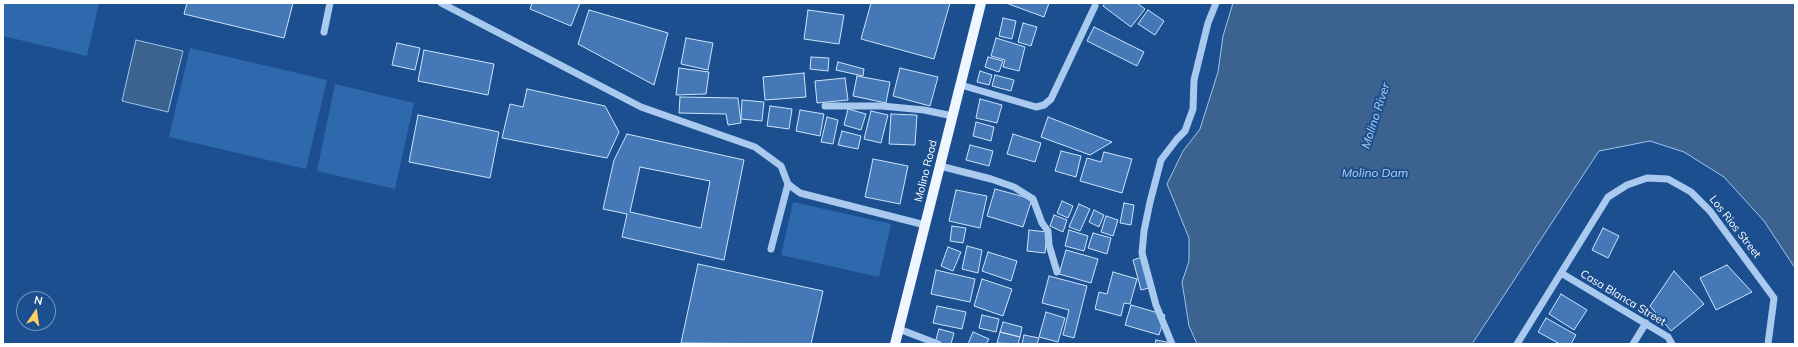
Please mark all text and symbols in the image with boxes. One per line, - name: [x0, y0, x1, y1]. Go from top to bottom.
- water label: Molino River: [1359, 81, 1393, 151]
- street label: Molino Road: [912, 139, 940, 203]
- water label: Molino Dam: [1342, 166, 1408, 180]
- street label: Los Rios Street: [1706, 193, 1764, 261]
- street label: Casa Blanca Street: [1578, 267, 1668, 329]
- north arrow: [16, 291, 56, 331]
- text: N: [33, 293, 44, 308]

